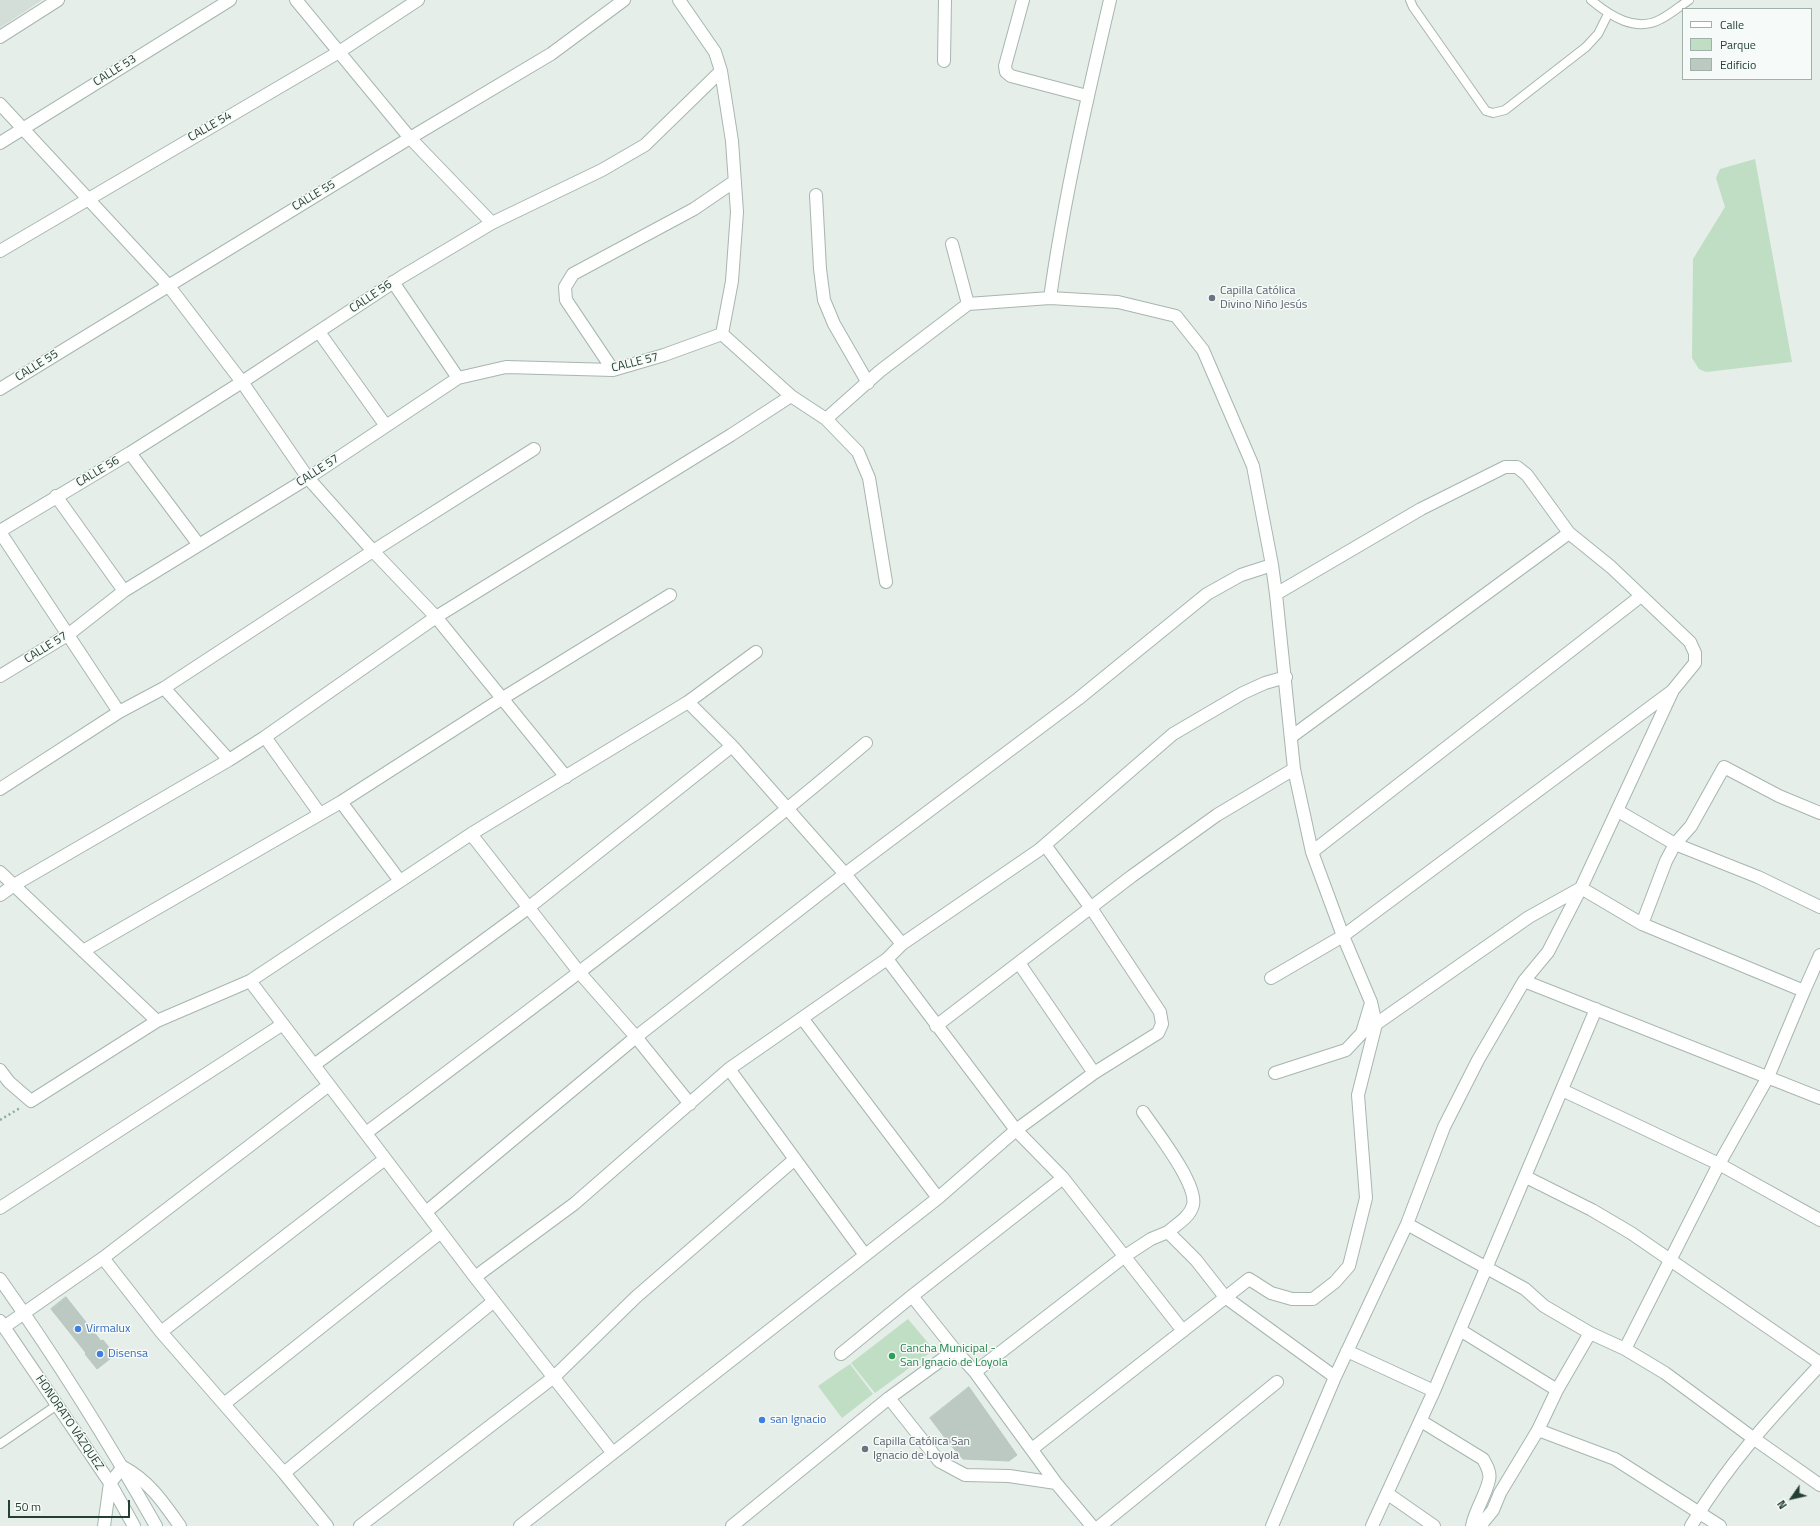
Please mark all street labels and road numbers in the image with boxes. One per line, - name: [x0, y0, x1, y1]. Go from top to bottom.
- street label: CALLE 53: [91, 52, 139, 90]
- street label: CALLE 54: [186, 109, 234, 145]
- street label: CALLE 55: [290, 177, 338, 215]
- street label: CALLE 56: [347, 278, 395, 316]
- street label: CALLE 55: [13, 347, 61, 385]
- street label: CALLE 57: [610, 350, 660, 376]
- street label: CALLE 57: [294, 452, 342, 490]
- street label: CALLE 56: [74, 453, 122, 491]
- street label: CALLE 57: [22, 629, 70, 667]
- street label: HONORATO VÁZQUEZ: [32, 1373, 106, 1473]

